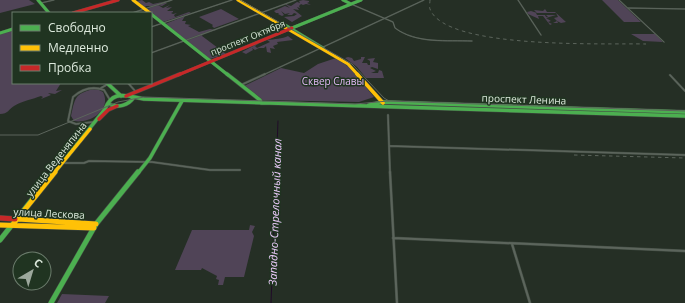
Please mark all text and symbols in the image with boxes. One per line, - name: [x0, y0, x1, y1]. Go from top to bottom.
- legend: [12, 12, 152, 84]
- street label: проспект Октября: [209, 17, 287, 58]
- text: Свободно: [48, 19, 106, 36]
- text: Медленно: [48, 39, 108, 56]
- text: Пробка: [48, 59, 91, 76]
- park label: Сквер Славы: [302, 74, 364, 88]
- street label: проспект Ленина: [481, 91, 567, 107]
- street label: улица Веденяпина: [22, 119, 90, 199]
- water label: Западно-Стрелочный канал: [264, 138, 285, 287]
- street label: улица Лескова: [13, 204, 85, 222]
- north arrow: [12, 251, 52, 291]
- text: С: [31, 255, 46, 271]

